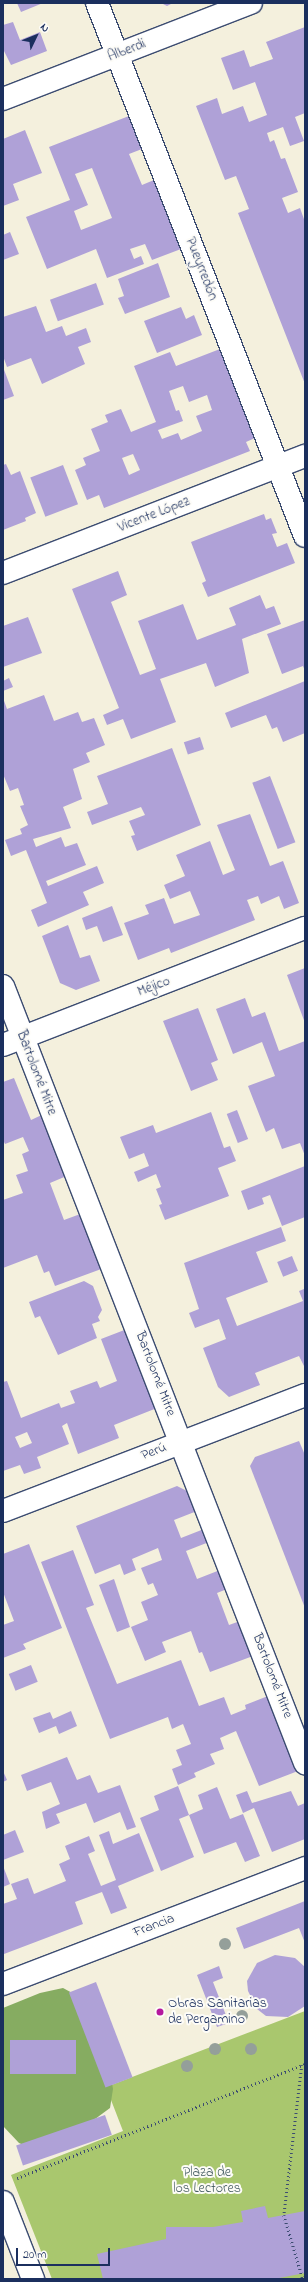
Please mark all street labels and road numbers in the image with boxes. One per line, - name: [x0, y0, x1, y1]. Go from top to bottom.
- street label: Alberdi: [106, 36, 148, 66]
- street label: Pueyrredón: [181, 235, 221, 303]
- street label: Vicente López: [116, 494, 192, 536]
- street label: Méjico: [135, 973, 173, 1001]
- street label: Bartolomé Mitre: [12, 1028, 60, 1118]
- street label: Bartolomé Mitre: [131, 1329, 179, 1419]
- street label: Perú: [139, 1440, 169, 1464]
- street label: Bartolomé Mitre: [248, 1631, 296, 1721]
- street label: Francia: [131, 1910, 177, 1942]

